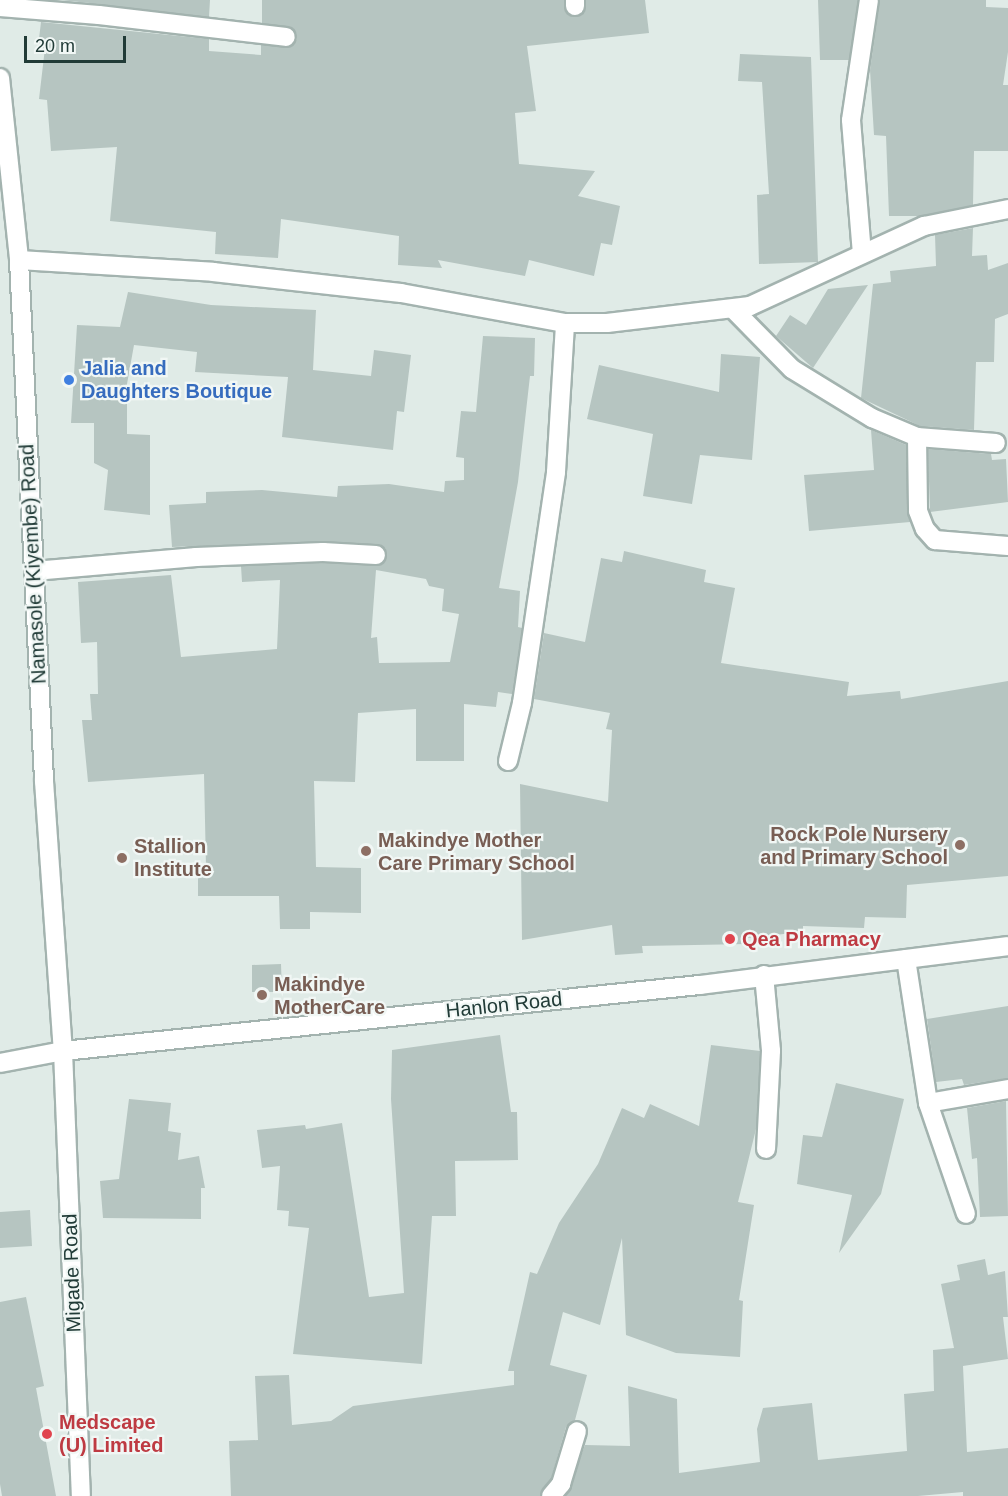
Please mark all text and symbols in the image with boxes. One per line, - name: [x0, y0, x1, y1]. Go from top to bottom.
- scale bar: [27, 24, 129, 62]
- text: 20 m: [35, 36, 75, 56]
- place label: Jalia and Daughters Boutique: [81, 356, 272, 403]
- marker: Jalia and Daughters Boutique: [62, 373, 76, 387]
- street label: Namasole (Kiyembe) Road: [15, 443, 51, 685]
- place label: Rock Pole Nursery and Primary School: [760, 822, 948, 869]
- place label: Makindye Mother Care Primary School: [378, 828, 575, 875]
- place label: Stallion Institute: [134, 834, 212, 881]
- marker: Rock Pole Nursery and Primary School: [953, 838, 967, 852]
- marker: Makindye Mother Care Primary School: [359, 844, 373, 858]
- marker: Stallion Institute: [115, 851, 129, 865]
- place label: Qea Pharmacy: [742, 927, 881, 951]
- marker: Qea Pharmacy: [723, 932, 737, 946]
- place label: Makindye MotherCare: [274, 972, 385, 1019]
- street label: Hanlon Road: [445, 987, 563, 1023]
- marker: Makindye MotherCare: [255, 988, 269, 1002]
- street label: Migade Road: [58, 1213, 86, 1333]
- place label: Medscape (U) Limited: [59, 1410, 163, 1457]
- marker: Medscape (U) Limited: [40, 1427, 54, 1441]

